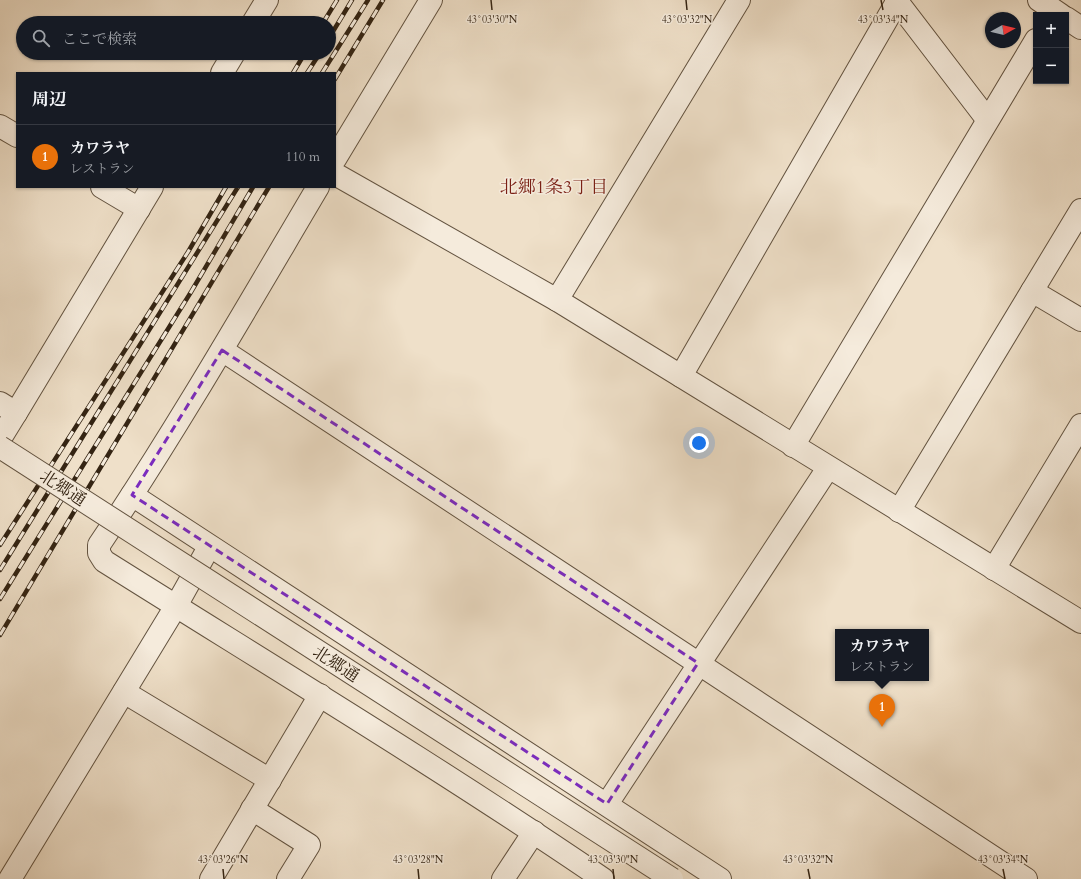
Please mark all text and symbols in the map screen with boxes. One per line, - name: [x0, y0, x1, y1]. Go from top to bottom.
- north arrow: [985, 12, 1021, 48]
- map controls: [1033, 12, 1069, 84]
- button: +: [1033, 12, 1069, 48]
- text: 43°03'30"N: [467, 13, 518, 27]
- text: 43°03'32"N: [662, 13, 713, 27]
- text: 43°03'34"N: [858, 13, 909, 27]
- search box: [16, 16, 336, 60]
- icon: search: [30, 27, 52, 49]
- text: ここで検索: [62, 29, 137, 49]
- button: −: [1033, 48, 1069, 84]
- text: 周辺: [32, 88, 66, 111]
- text: カワラヤ: [70, 138, 130, 158]
- text: 1: [42, 148, 48, 166]
- text: 110 m: [286, 148, 320, 166]
- text: レストラン: [70, 160, 135, 178]
- district label: 北郷1条3丁目: [500, 175, 608, 200]
- your location: [689, 433, 709, 453]
- street label: 北郷通: [35, 464, 91, 512]
- popup: [835, 629, 929, 681]
- text: カワラヤ: [850, 636, 910, 656]
- street label: 北郷通: [308, 640, 364, 688]
- text: レストラン: [850, 658, 914, 676]
- pin: 1: [869, 694, 895, 727]
- text: 43°03'26"N: [198, 853, 249, 867]
- text: 43°03'28"N: [393, 853, 444, 867]
- text: 43°03'30"N: [588, 853, 639, 867]
- text: 43°03'32"N: [783, 853, 834, 867]
- text: 43°03'34"N: [978, 853, 1029, 867]

